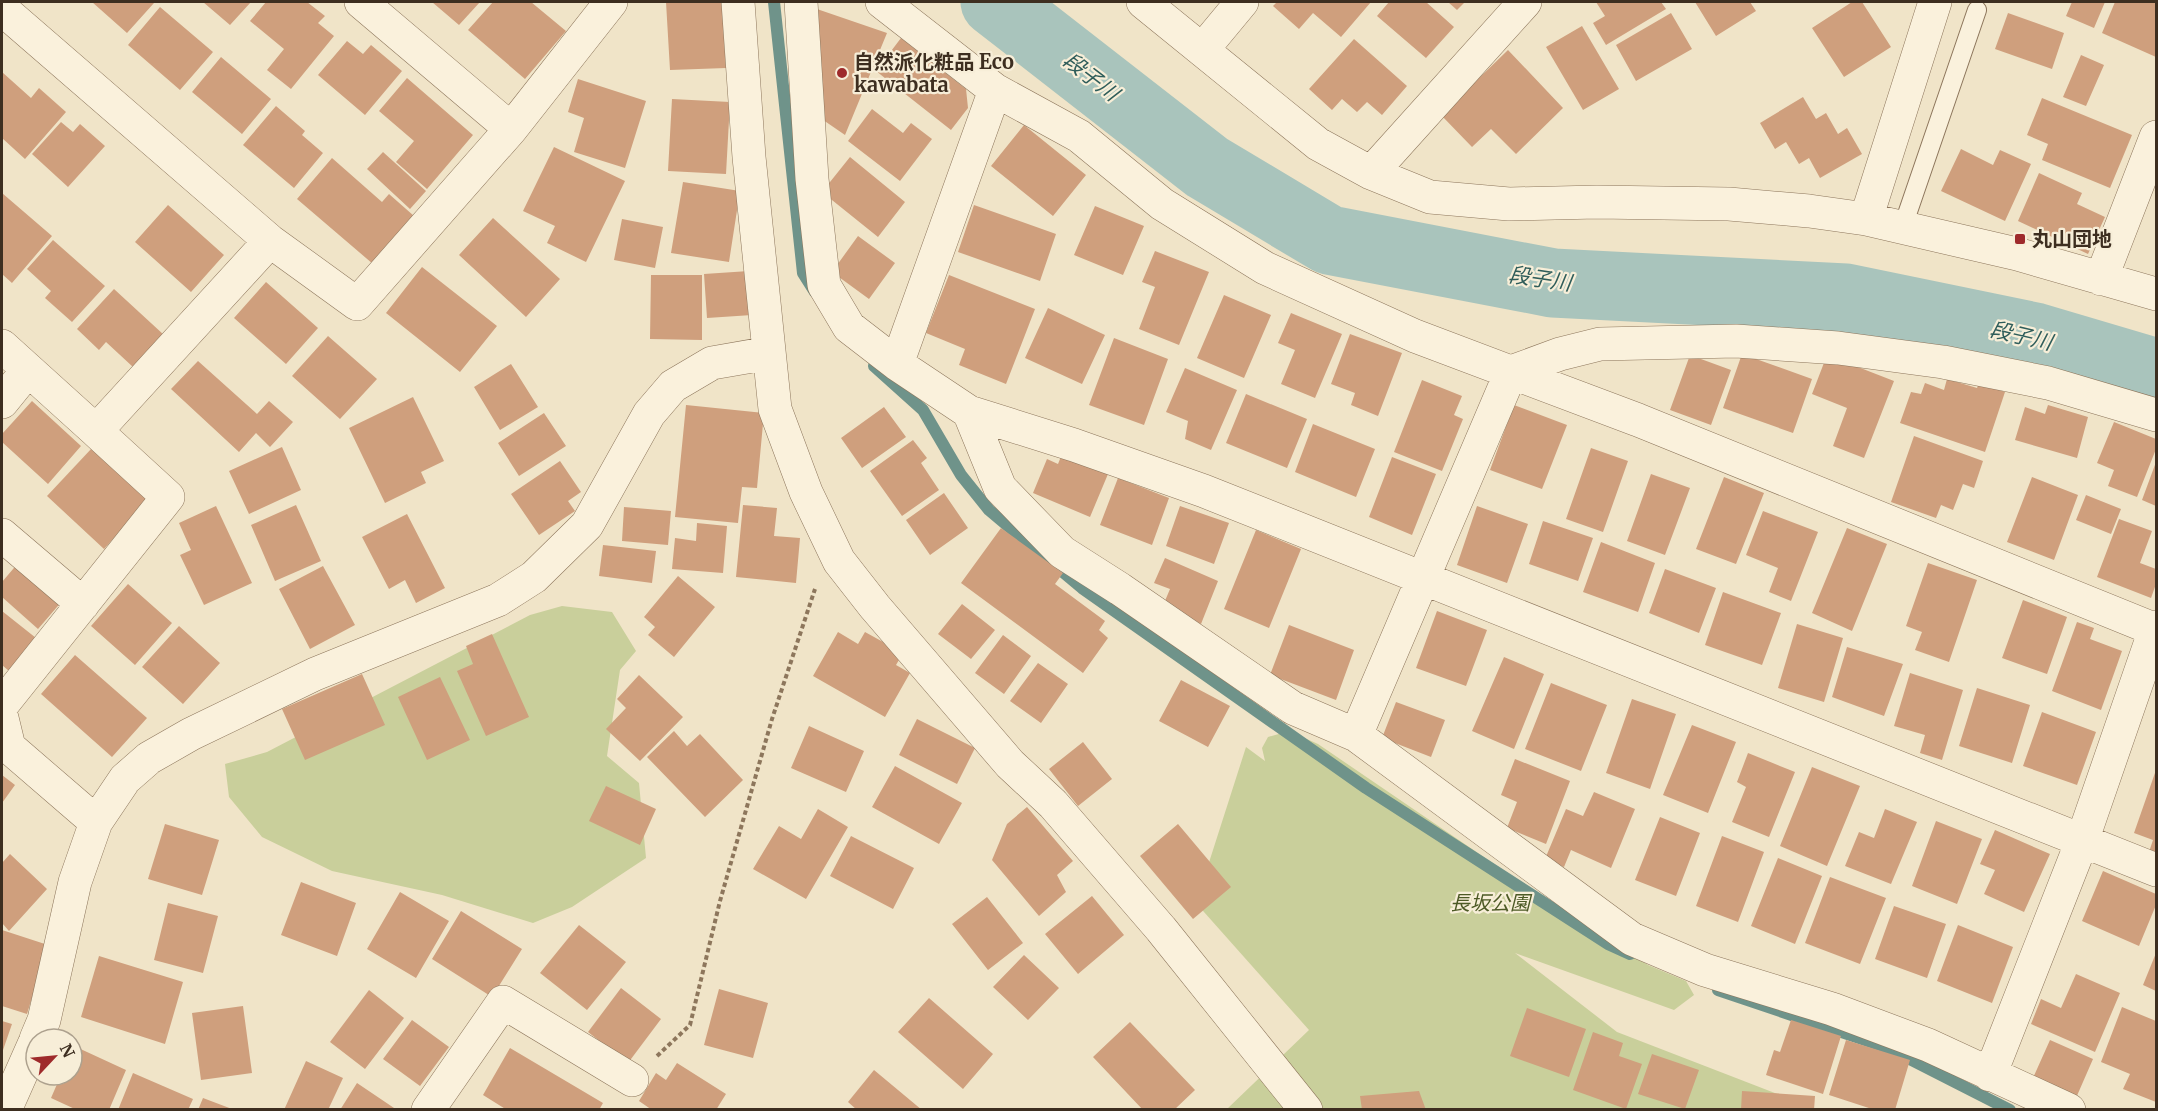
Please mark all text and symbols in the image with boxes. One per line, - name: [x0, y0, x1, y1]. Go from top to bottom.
- water label: 段子川: [1058, 47, 1126, 108]
- place label: 自然派化粧品 Eco kawabata: [854, 49, 1014, 97]
- marker: 自然派化粧品 Eco kawabata: [835, 66, 849, 80]
- place label: 丸山団地: [2032, 226, 2112, 251]
- marker: 丸山団地: [2013, 232, 2027, 246]
- water label: 段子川: [1507, 261, 1575, 297]
- water label: 段子川: [1987, 315, 2057, 356]
- park label: 長坂公園: [1450, 890, 1533, 915]
- north arrow: [24, 1027, 84, 1087]
- text: N: [56, 1040, 79, 1061]

